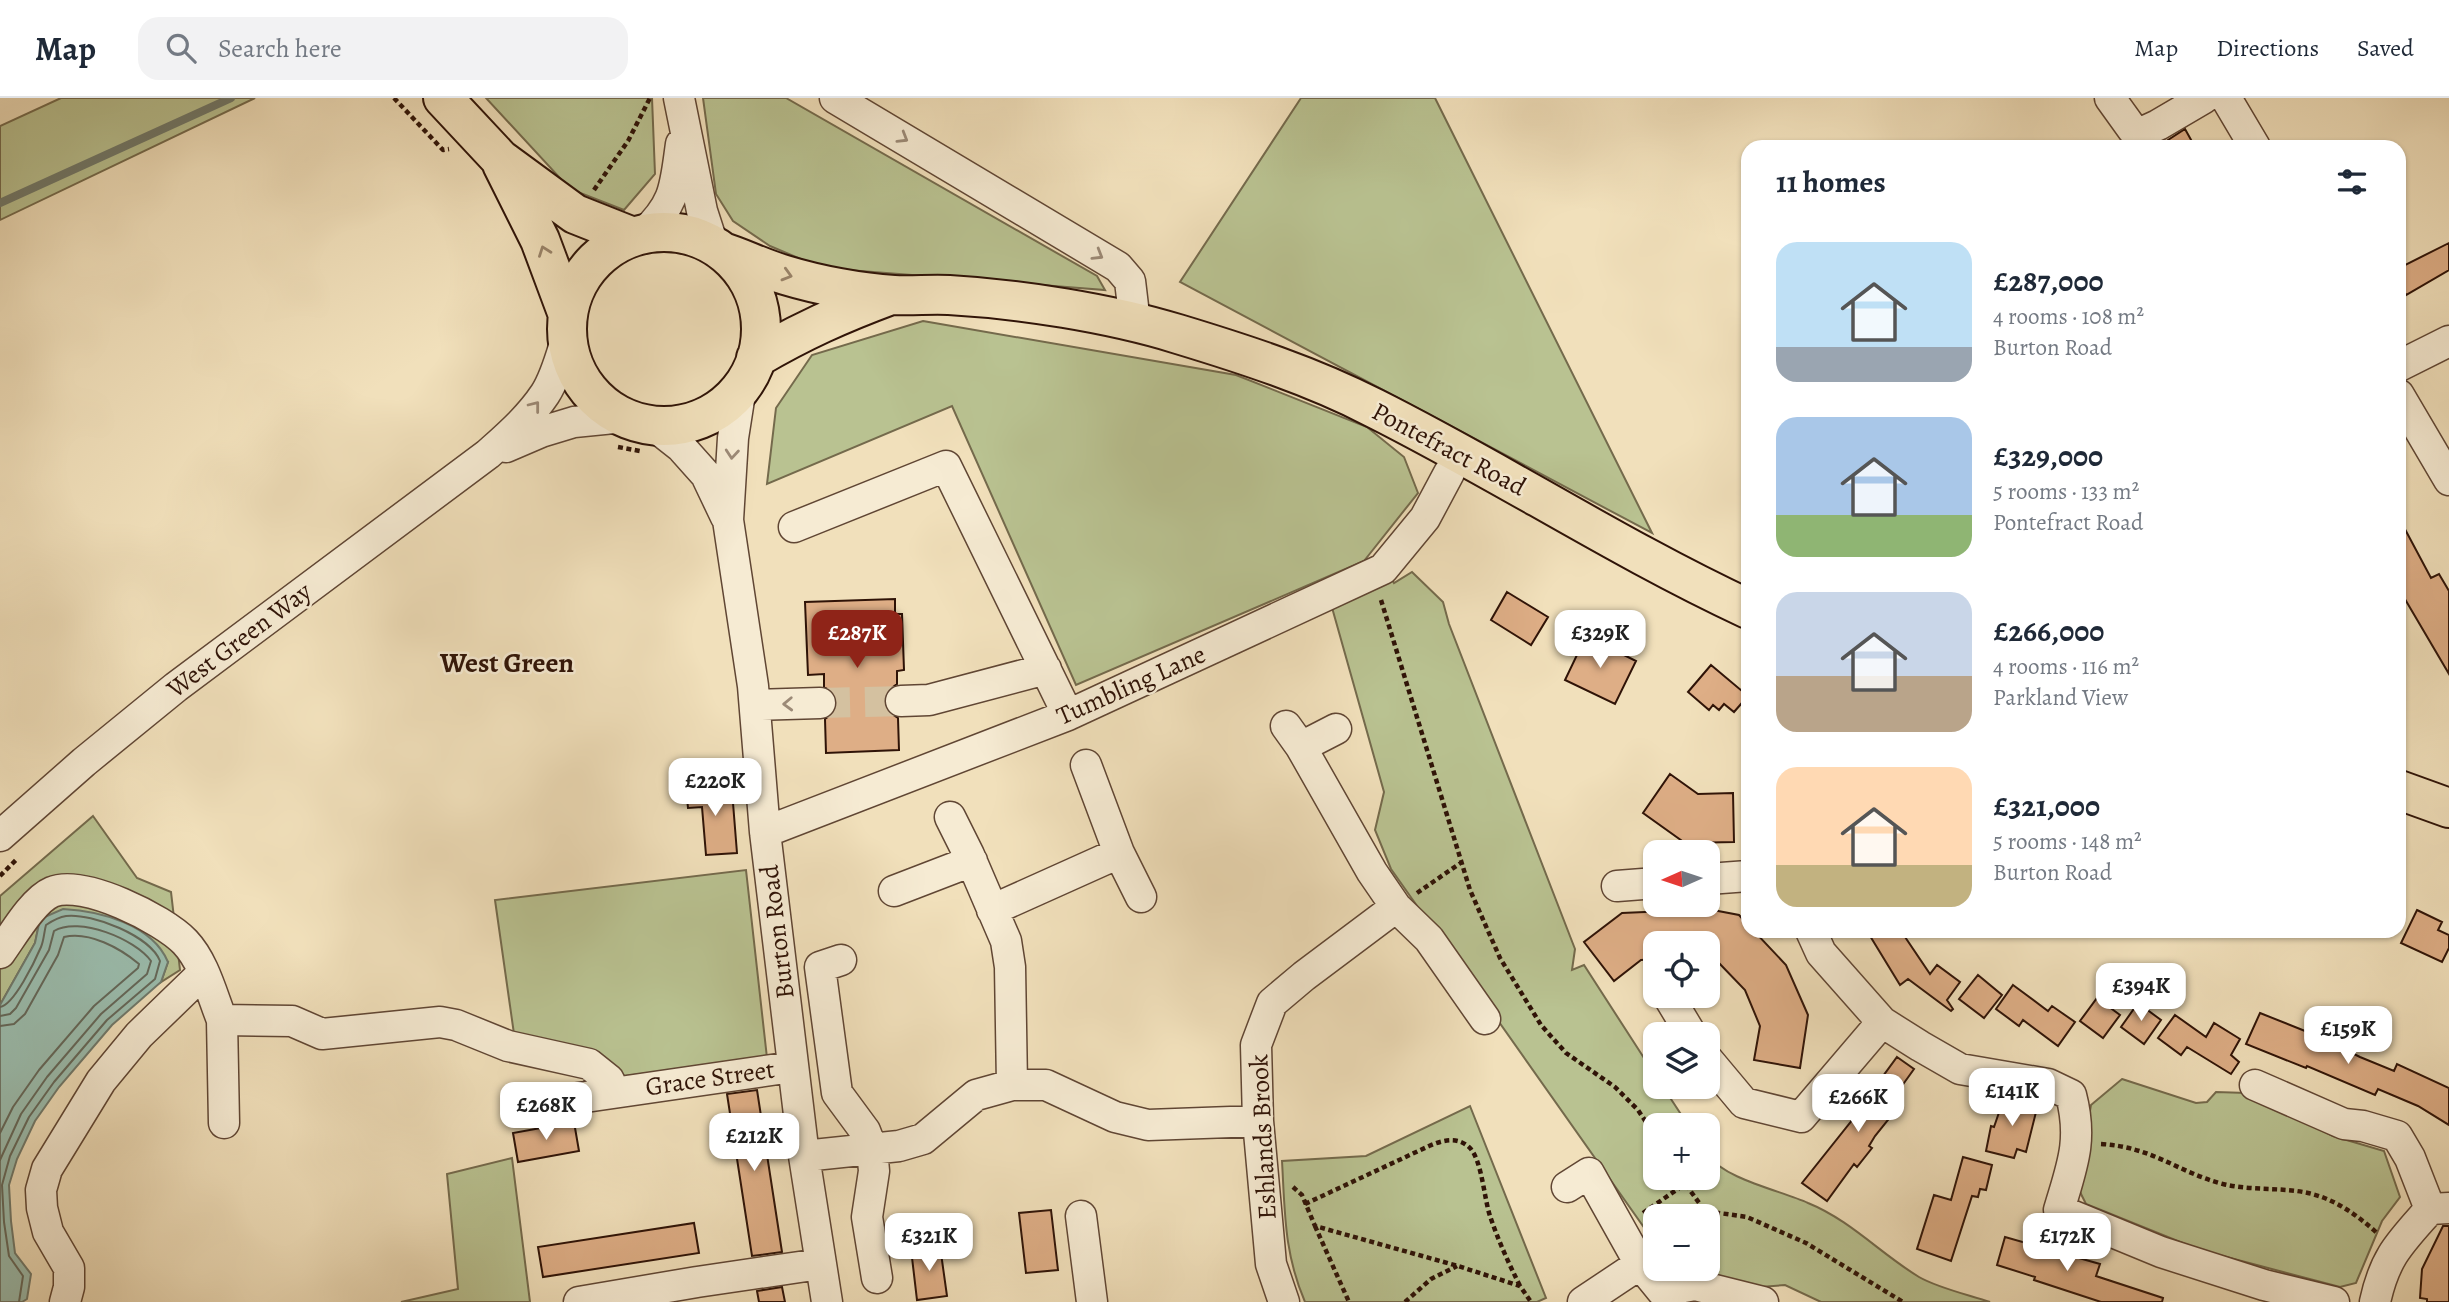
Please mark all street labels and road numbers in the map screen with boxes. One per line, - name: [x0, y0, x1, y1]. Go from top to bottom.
- street label: Pontefract Road: [1366, 394, 1532, 504]
- street label: West Green Way: [159, 574, 319, 707]
- street label: Tumbling Lane: [1051, 637, 1211, 733]
- street label: Burton Road: [751, 863, 803, 1001]
- street label: Grace Street: [643, 1052, 777, 1104]
- street label: Eshlands Brook: [1241, 1053, 1285, 1221]

